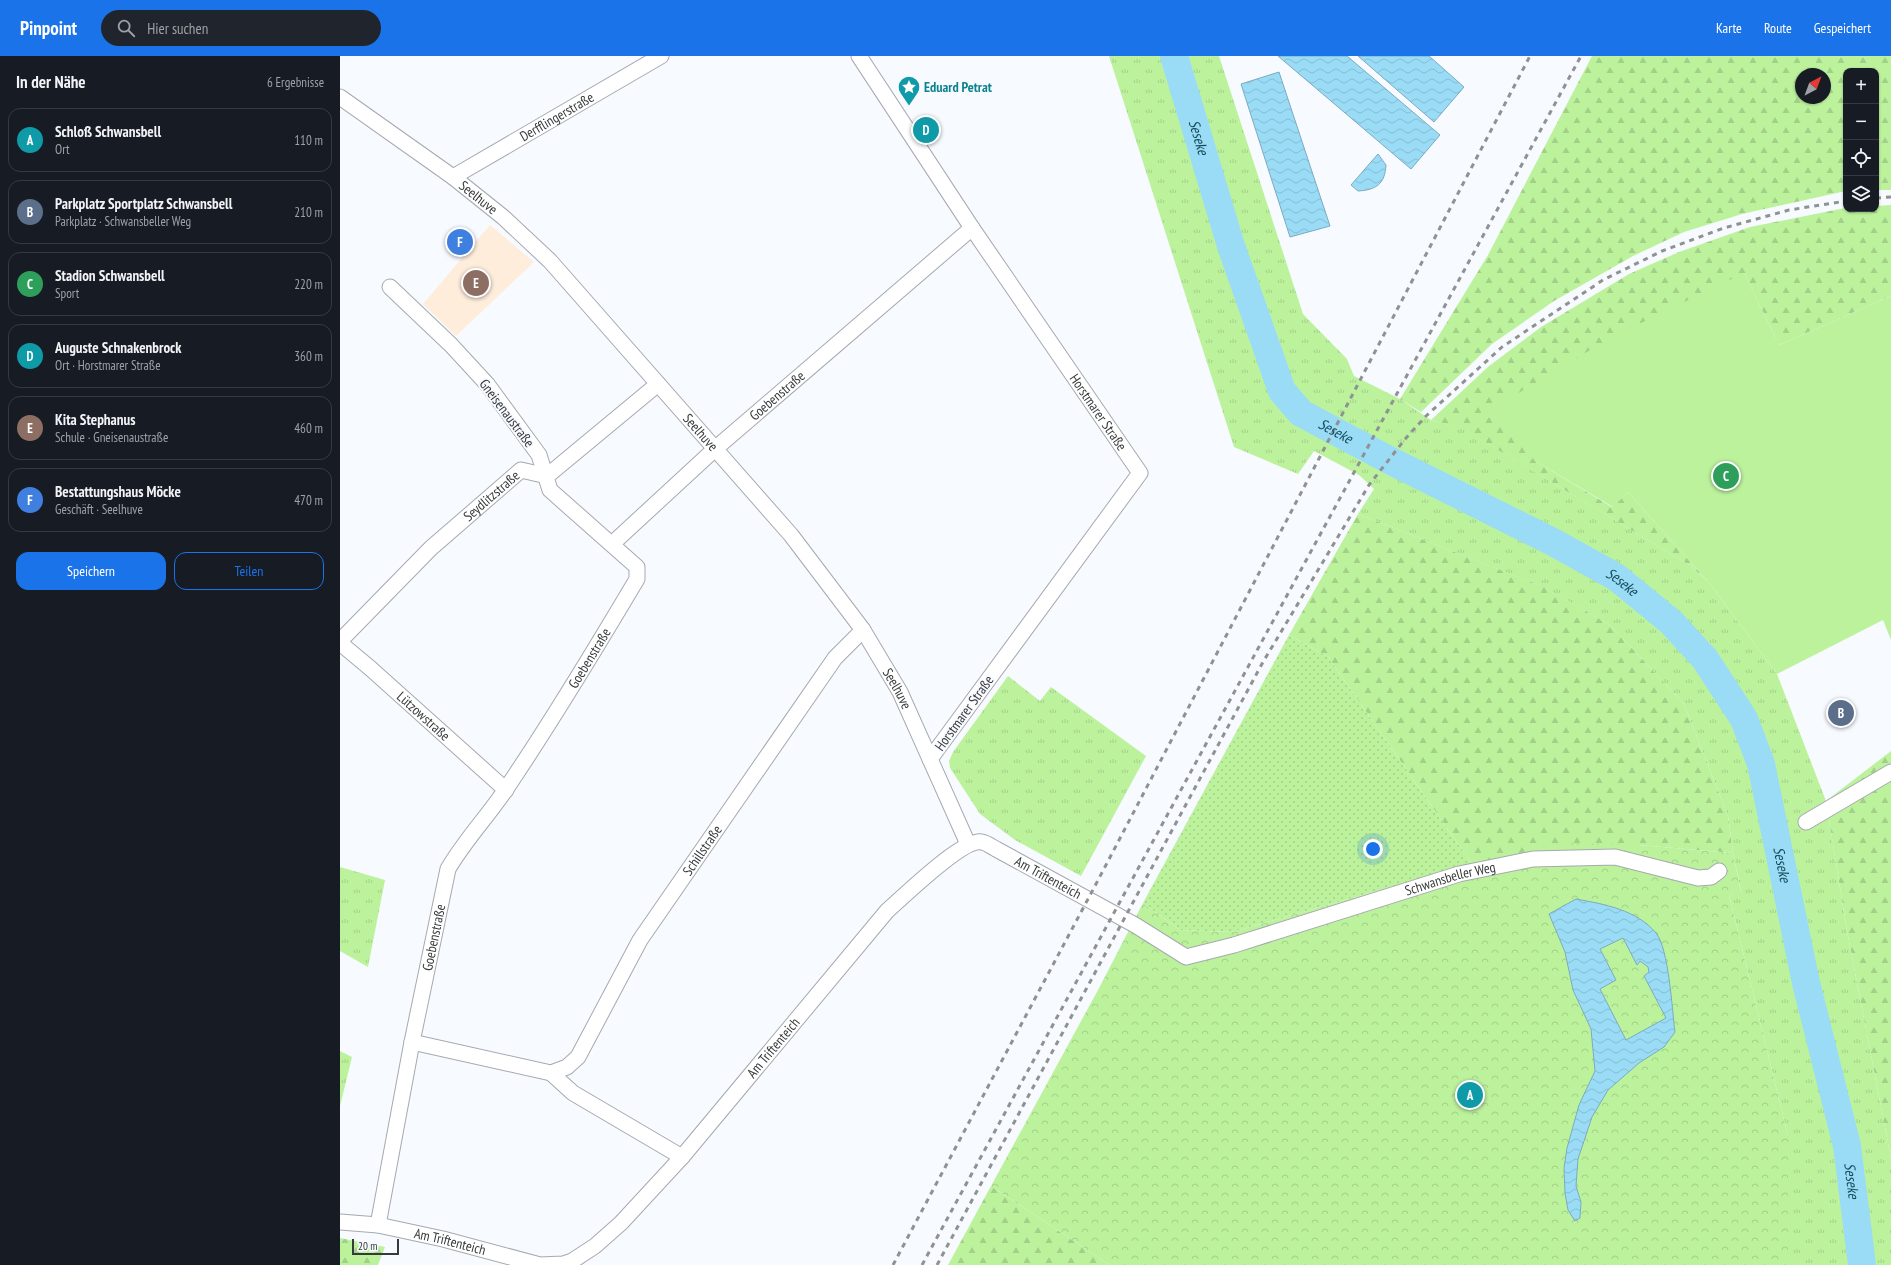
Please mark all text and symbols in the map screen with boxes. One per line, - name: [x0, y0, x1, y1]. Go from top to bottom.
- search box: [101, 10, 381, 46]
- text: Pinpoint: [20, 16, 77, 40]
- icon: search: [115, 17, 137, 39]
- text: Hier suchen: [147, 19, 208, 38]
- text: Karte: [1716, 19, 1742, 37]
- text: Route: [1764, 19, 1792, 37]
- text: Gespeichert: [1814, 19, 1871, 37]
- north arrow: [1795, 68, 1831, 104]
- map controls: [1843, 68, 1879, 212]
- button: +: [1843, 68, 1879, 104]
- text: In der Nähe: [16, 71, 86, 93]
- text: 6 Ergebnisse: [267, 74, 324, 91]
- place icon: Eduard Petrat: [896, 74, 922, 107]
- place label: Eduard Petrat: [924, 78, 992, 96]
- street label: Derfflingerstraße: [516, 88, 597, 145]
- button: −: [1843, 104, 1879, 140]
- pin: D: [913, 115, 939, 145]
- water label: Seseke: [1185, 117, 1213, 158]
- text: Schloß Schwansbell: [55, 122, 161, 141]
- text: A: [27, 132, 33, 149]
- text: 110 m: [294, 132, 323, 149]
- button: locate: [1843, 140, 1879, 176]
- text: Ort: [55, 141, 70, 158]
- street label: Seelhuve: [456, 176, 501, 218]
- button: layers: [1843, 176, 1879, 212]
- text: Parkplatz Sportplatz Schwansbell: [55, 194, 232, 213]
- text: B: [27, 204, 33, 221]
- text: 210 m: [294, 204, 323, 221]
- text: Parkplatz · Schwansbeller Weg: [55, 213, 191, 230]
- pin: F: [447, 227, 473, 257]
- text: Stadion Schwansbell: [55, 266, 165, 285]
- pin: E: [463, 268, 489, 298]
- text: C: [27, 276, 33, 293]
- text: 220 m: [294, 276, 323, 293]
- text: Sport: [55, 285, 79, 302]
- text: Auguste Schnakenbrock: [55, 338, 181, 357]
- text: D: [27, 348, 33, 365]
- text: 360 m: [294, 348, 323, 365]
- text: Ort · Horstmarer Straße: [55, 357, 161, 374]
- street label: Goebenstraße: [746, 367, 809, 424]
- street label: Horstmarer Straße: [1066, 370, 1131, 454]
- street label: Gneisenaustraße: [475, 375, 539, 451]
- text: Kita Stephanus: [55, 410, 135, 429]
- street label: Seelhuve: [679, 410, 722, 455]
- water label: Seseke: [1315, 414, 1356, 448]
- text: E: [27, 420, 33, 437]
- text: 460 m: [294, 420, 323, 437]
- text: Schule · Gneisenaustraße: [55, 429, 168, 446]
- pin: C: [1713, 461, 1739, 491]
- street label: Seydlitzstraße: [459, 466, 523, 525]
- text: Bestattungshaus Möcke: [55, 482, 181, 501]
- text: F: [27, 492, 33, 509]
- text: 470 m: [294, 492, 323, 509]
- text: Geschäft · Seelhuve: [55, 501, 143, 518]
- button: Speichern: [16, 552, 166, 590]
- button: Teilen: [174, 552, 324, 590]
- water label: Seseke: [1603, 563, 1643, 601]
- street label: Goebenstraße: [564, 624, 615, 692]
- street label: Seelhuve: [879, 665, 916, 712]
- street label: Horstmarer Straße: [931, 672, 998, 754]
- street label: Lützowstraße: [393, 687, 454, 745]
- pin: B: [1828, 698, 1854, 728]
- street label: Schillstraße: [678, 821, 726, 879]
- your location: [1363, 839, 1383, 859]
- water label: Seseke: [1769, 845, 1795, 885]
- street label: Am Triftenteich: [1012, 852, 1085, 903]
- street label: Schwansbeller Weg: [1403, 858, 1497, 900]
- street label: Goebenstraße: [418, 902, 449, 972]
- street label: Am Triftenteich: [743, 1014, 804, 1081]
- pin: A: [1457, 1080, 1483, 1110]
- water label: Seseke: [1840, 1162, 1864, 1200]
- street label: Am Triftenteich: [413, 1224, 488, 1259]
- scale bar: [352, 1237, 399, 1256]
- text: 20 m: [358, 1239, 377, 1253]

